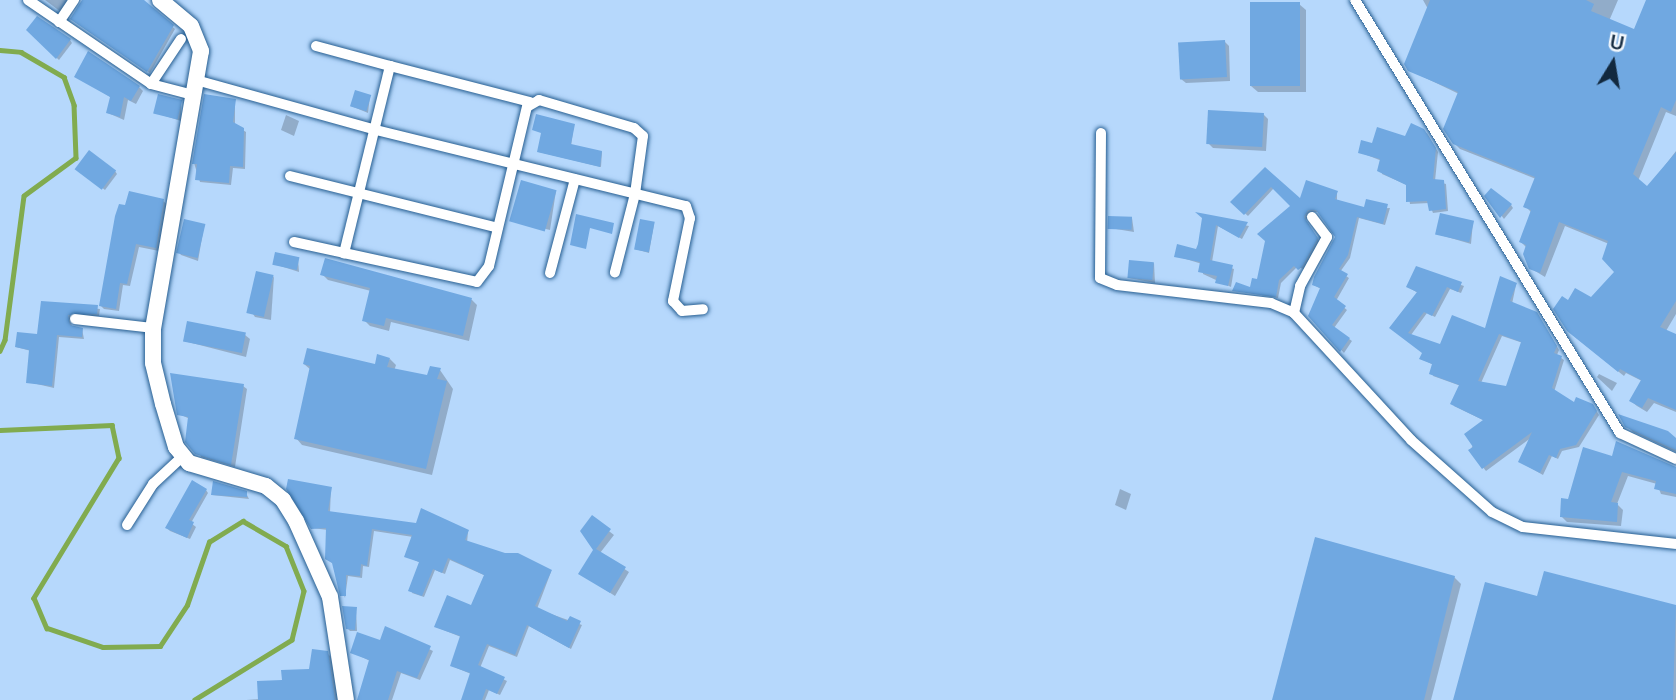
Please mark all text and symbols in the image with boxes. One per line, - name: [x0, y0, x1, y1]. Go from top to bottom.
- north arrow: [1578, 28, 1648, 98]
- text: U: [1608, 29, 1626, 56]

